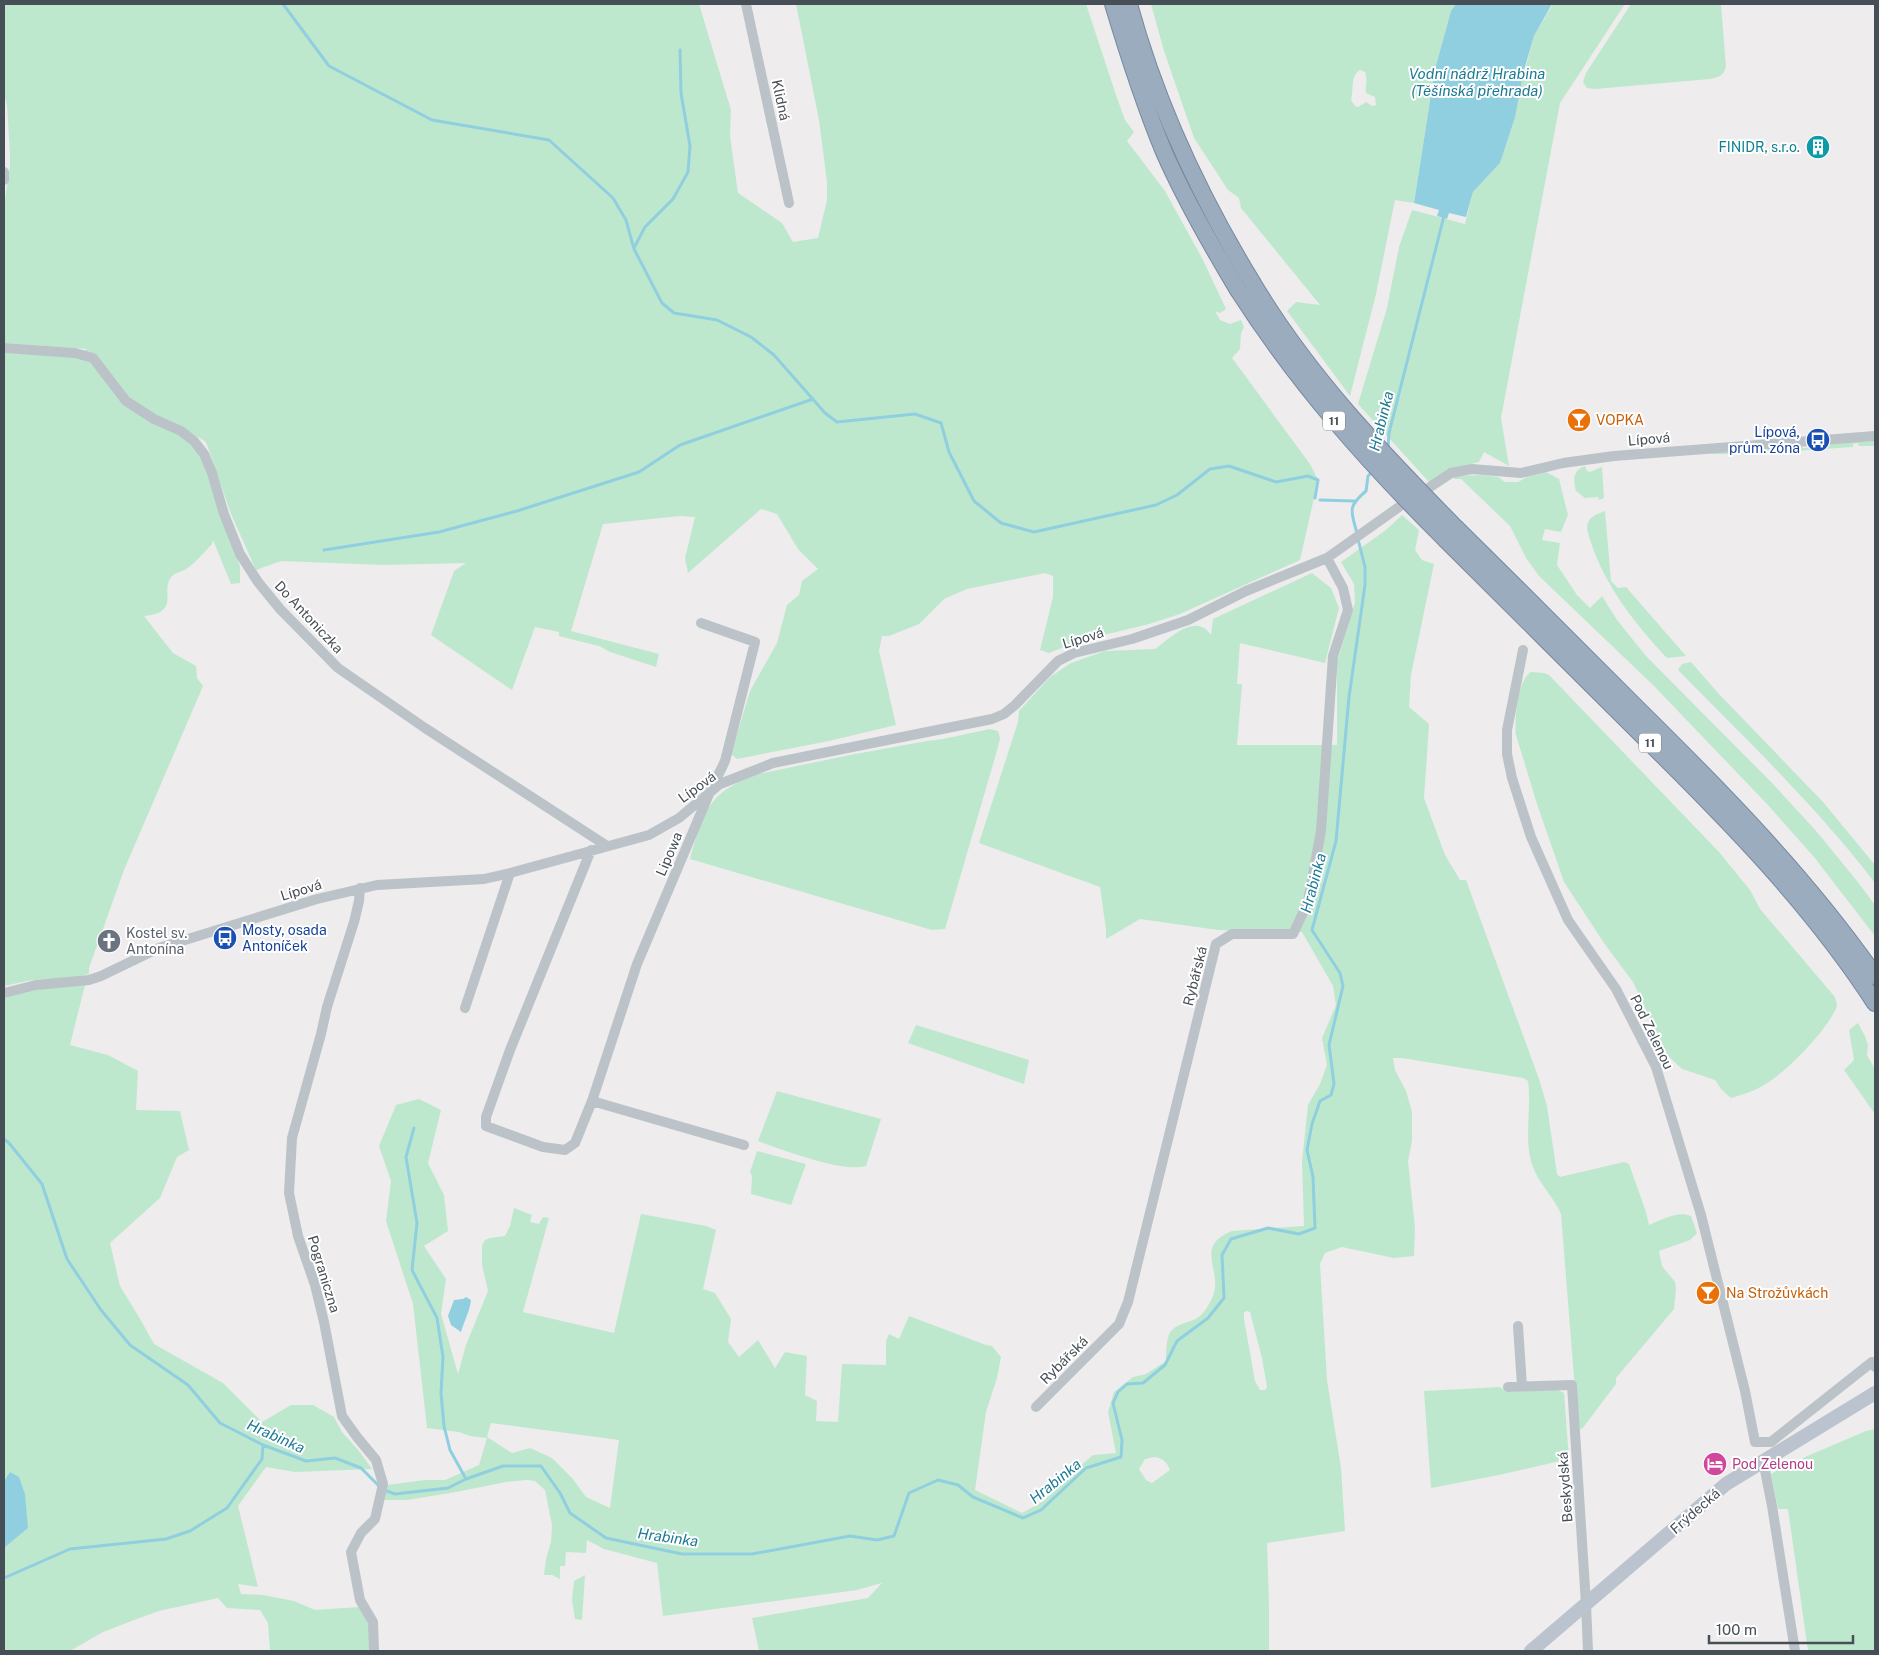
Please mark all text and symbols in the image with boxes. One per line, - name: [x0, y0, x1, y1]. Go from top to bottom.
- water label: Vodní nádrž Hrabina (Těšínská přehrada): [1409, 65, 1545, 99]
- street label: Klidná: [769, 78, 793, 122]
- building icon: FINIDR, s.r.o.: [1805, 134, 1831, 160]
- place label: FINIDR, s.r.o.: [1718, 139, 1800, 155]
- water label: Hrabinka: [1365, 389, 1397, 453]
- bar icon: VOPKA: [1566, 407, 1592, 433]
- road number: 11: [1323, 412, 1345, 431]
- place label: VOPKA: [1596, 412, 1644, 428]
- place label: Lípová, prům. zóna: [1729, 424, 1800, 456]
- bus stop icon: Lípová, prům. zóna: [1805, 427, 1831, 453]
- street label: Lípová: [1627, 429, 1671, 449]
- street label: Do Antoniczka: [271, 578, 347, 656]
- street label: Lípová: [1060, 624, 1106, 652]
- road number: 11: [1639, 734, 1661, 752]
- street label: Lípová: [675, 768, 719, 806]
- street label: Lipowa: [653, 830, 685, 878]
- water label: Hrabinka: [1297, 851, 1329, 915]
- street label: Lípová: [278, 876, 324, 904]
- place label: Mosty, osada Antoníček: [242, 922, 327, 954]
- place label: Kostel sv. Antonína: [126, 925, 187, 957]
- bus stop icon: Mosty, osada Antoníček: [212, 925, 238, 951]
- church icon: Kostel sv. Antonína: [96, 928, 122, 954]
- street label: Rybářská: [1180, 945, 1210, 1007]
- street label: Pod Zelenou: [1627, 992, 1677, 1072]
- street label: Pograniczna: [305, 1233, 343, 1315]
- bar icon: Na Strožůvkách: [1695, 1280, 1721, 1306]
- place label: Na Strožůvkách: [1726, 1285, 1828, 1301]
- street label: Rybářská: [1037, 1333, 1091, 1387]
- water label: Hrabinka: [245, 1416, 307, 1456]
- street label: Beskydská: [1555, 1451, 1575, 1523]
- hotel icon: Pod Zelenou: [1702, 1451, 1728, 1477]
- water label: Hrabinka: [1026, 1455, 1084, 1507]
- place label: Pod Zelenou: [1732, 1456, 1813, 1472]
- street label: Frýdecká: [1667, 1485, 1723, 1537]
- water label: Hrabinka: [637, 1524, 699, 1550]
- scale bar: [1709, 1612, 1853, 1644]
- text: 100 m: [1716, 1621, 1757, 1638]

